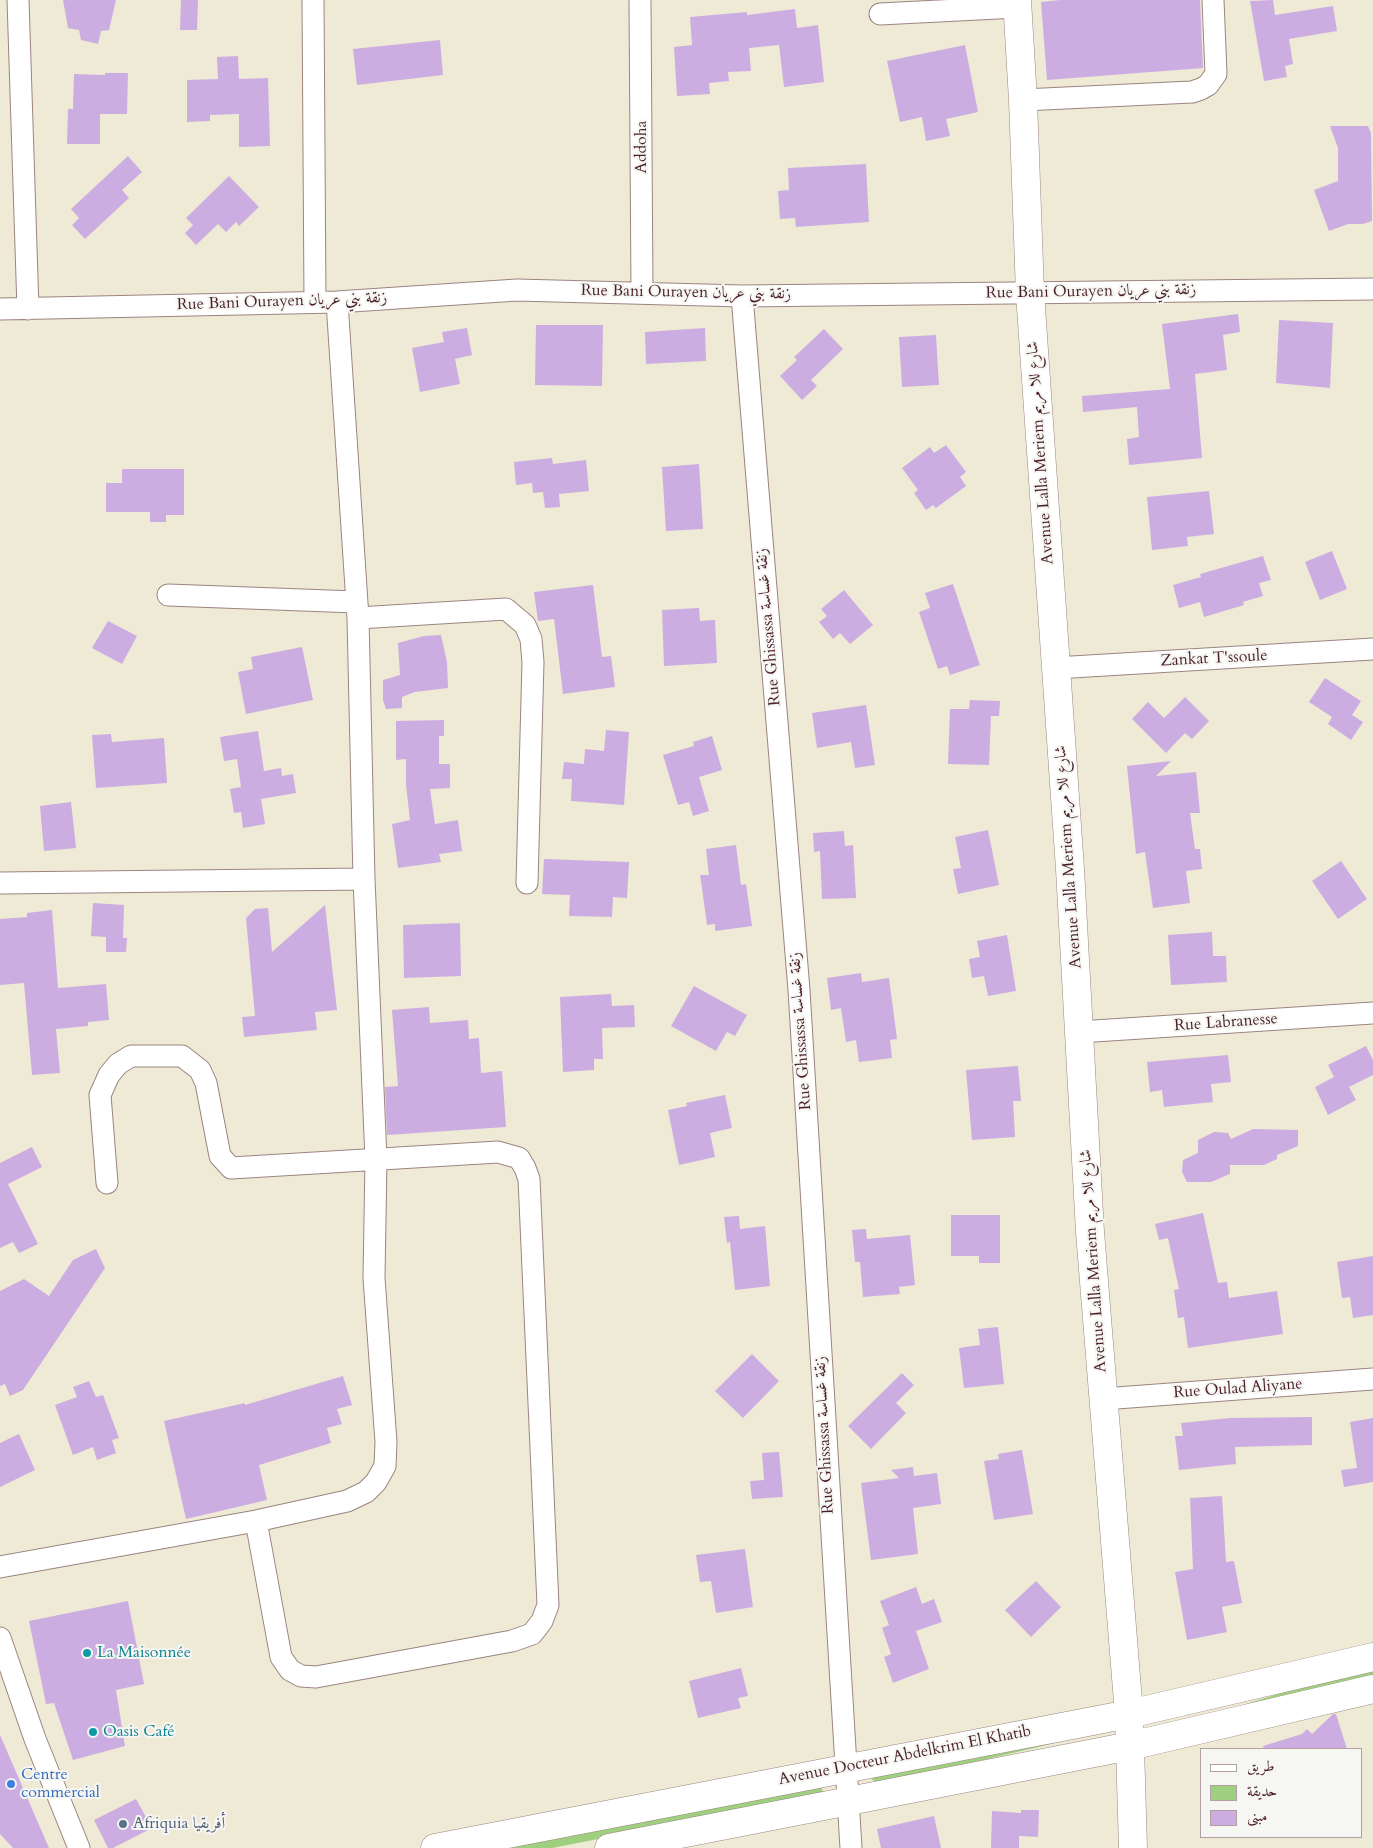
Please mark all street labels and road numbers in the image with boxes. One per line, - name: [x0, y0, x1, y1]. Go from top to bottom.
- street label: Addoha: [632, 121, 652, 173]
- street label: Rue Bani Ourayen زنقة بني عريان: [986, 281, 1196, 303]
- street label: Rue Bani Ourayen زنقة بني عريان: [581, 282, 791, 304]
- street label: Rue Bani Ourayen زنقة بني عريان: [177, 289, 387, 315]
- street label: Avenue Lalla Meriem شارع للا مريم: [1024, 341, 1058, 565]
- street label: Rue Ghissassa زنقة غساسة: [753, 547, 785, 707]
- street label: Zankat T'ssoule: [1160, 647, 1268, 671]
- street label: Avenue Lalla Meriem شارع للا مريم: [1052, 745, 1086, 969]
- street label: Rue Ghissassa زنقة غساسة: [786, 951, 816, 1111]
- street label: Rue Labranesse: [1174, 1010, 1278, 1036]
- street label: Avenue Lalla Meriem شارع للا مريم: [1077, 1149, 1111, 1373]
- street label: Rue Ghissassa زنقة غساسة: [811, 1355, 839, 1515]
- street label: Rue Oulad Aliyane: [1173, 1375, 1303, 1403]
- street label: Avenue Docteur Abdelkrim El Khatib: [777, 1722, 1033, 1790]

